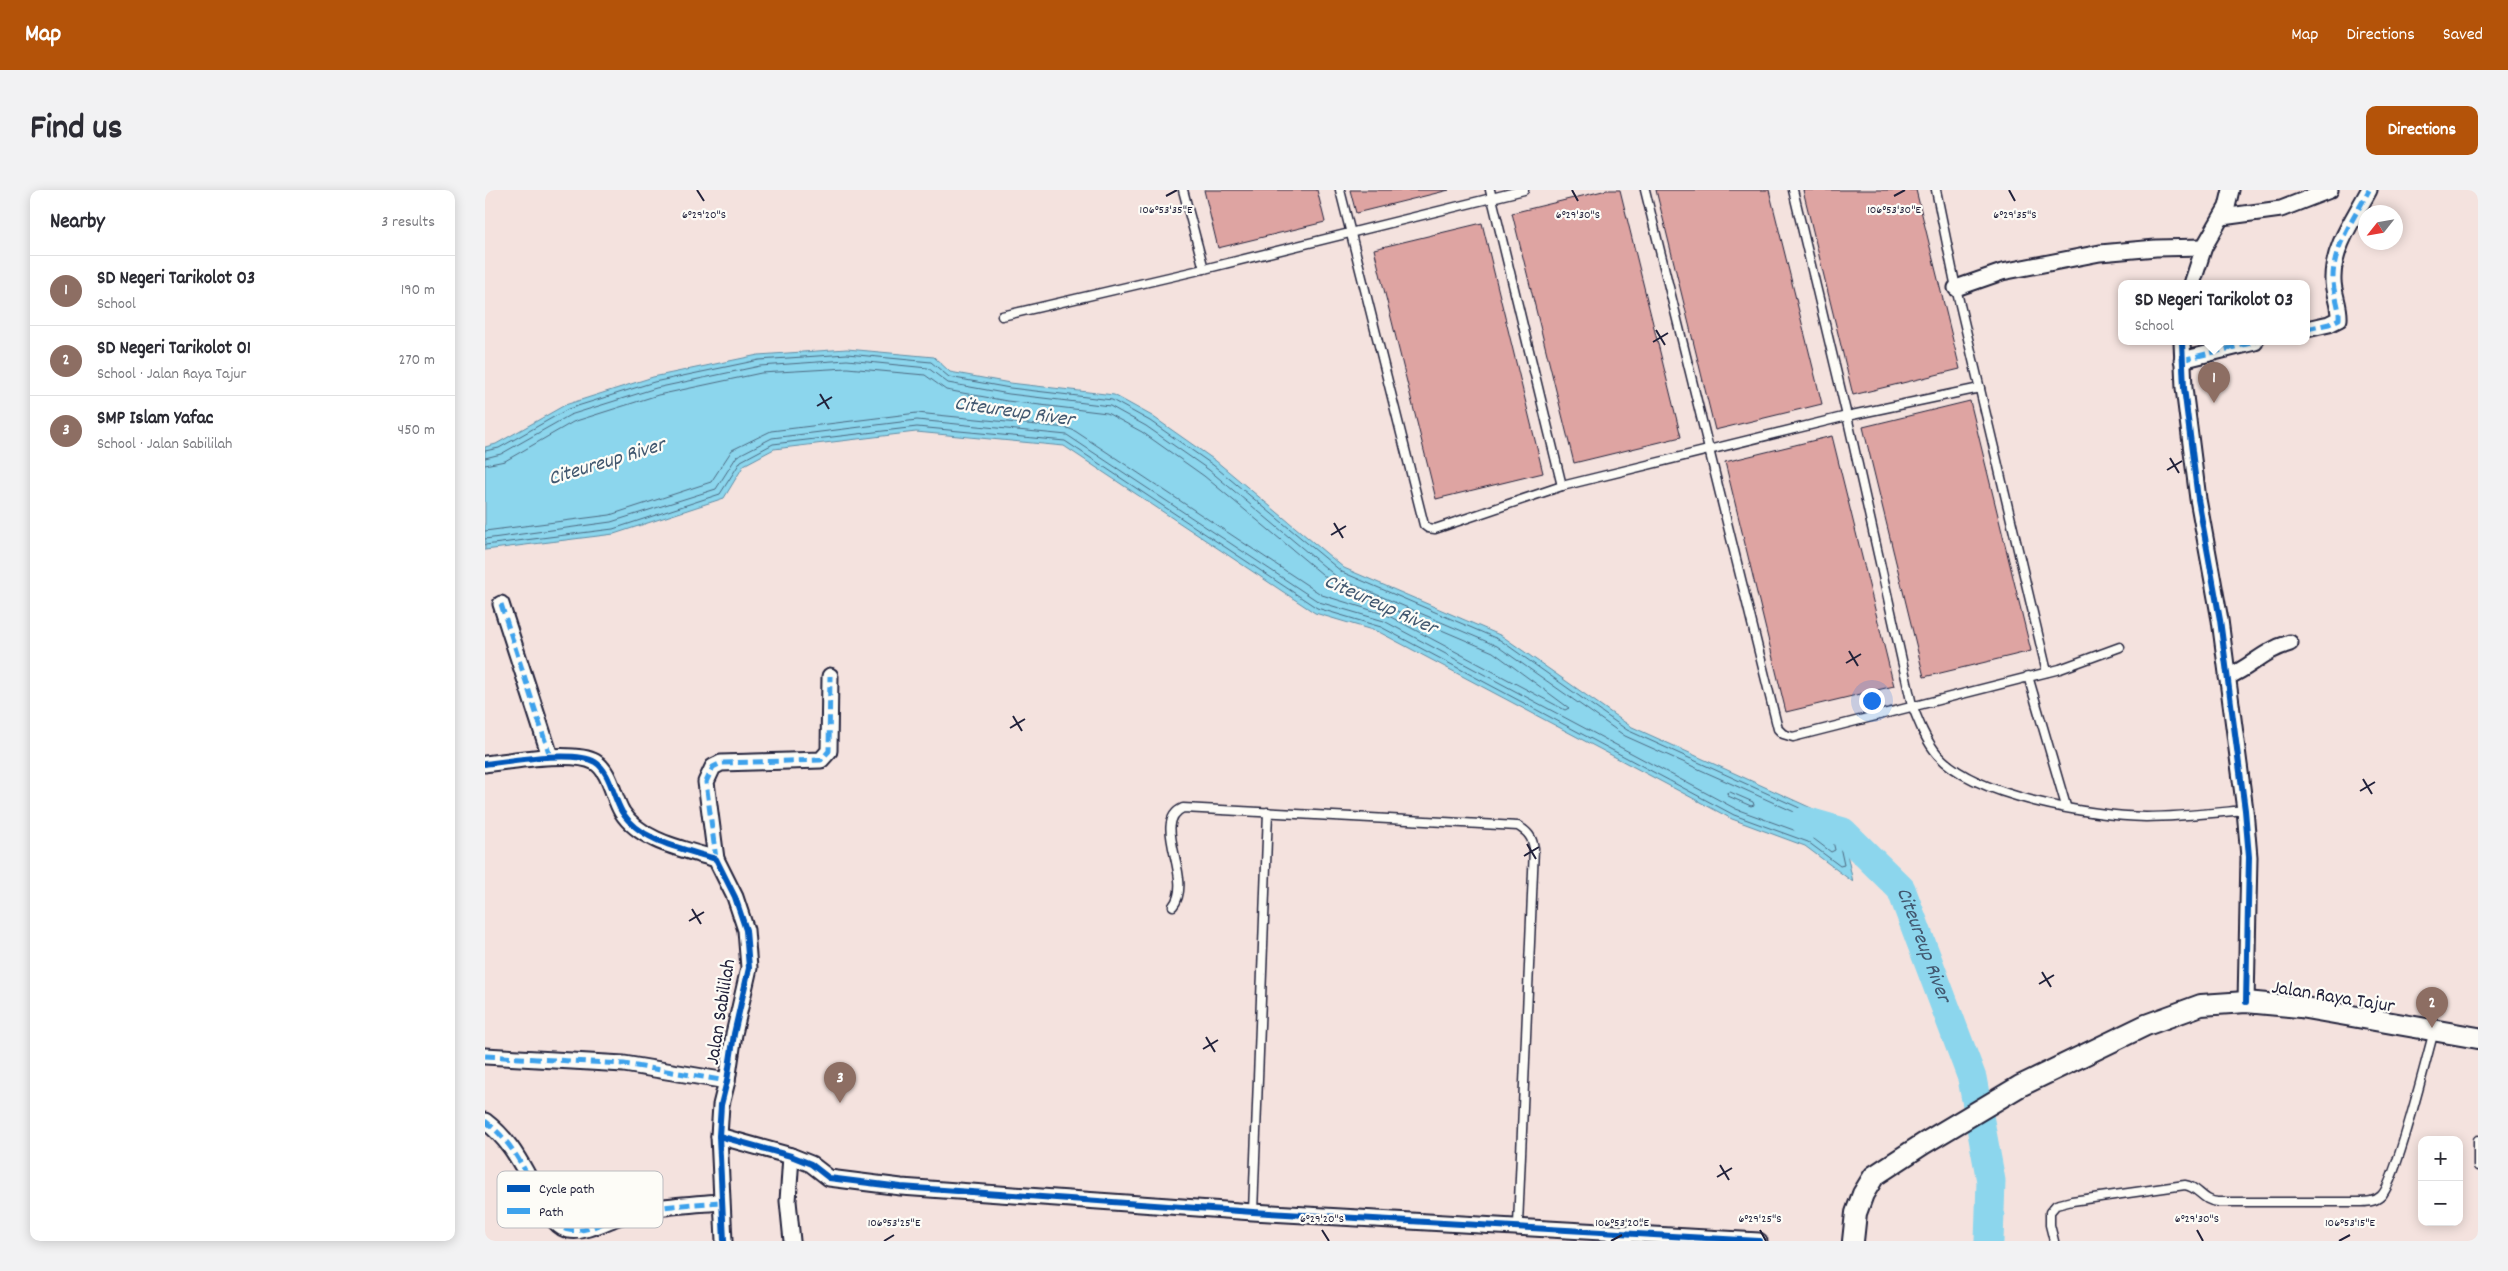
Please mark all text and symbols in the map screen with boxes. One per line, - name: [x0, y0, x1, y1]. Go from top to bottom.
- text: Map: [25, 18, 61, 52]
- text: Map: [2291, 23, 2318, 48]
- text: Directions: [2346, 23, 2415, 48]
- text: Saved: [2443, 23, 2483, 48]
- text: Find us: [30, 105, 122, 155]
- button: Directions: [2366, 106, 2478, 155]
- text: 106°53'35"E: [1140, 202, 1193, 219]
- text: 106°53'30"E: [1867, 202, 1921, 219]
- north arrow: [2358, 205, 2403, 250]
- text: 6°29'20"S: [682, 207, 726, 224]
- text: 6°29'30"S: [1556, 207, 1600, 224]
- text: 6°29'35"S: [1993, 207, 2037, 224]
- text: Nearby: [50, 208, 105, 238]
- text: 3 results: [381, 211, 435, 234]
- text: SD Negeri Tarikolot 03: [97, 266, 255, 293]
- text: 1: [64, 279, 68, 302]
- text: 190 m: [401, 279, 435, 302]
- popup: [2118, 280, 2310, 345]
- text: SD Negeri Tarikolot 03: [2135, 288, 2293, 315]
- text: School: [97, 293, 136, 316]
- text: School: [2135, 315, 2174, 338]
- text: SD Negeri Tarikolot 01: [97, 336, 251, 363]
- text: 2: [63, 349, 70, 372]
- text: 270 m: [399, 349, 435, 372]
- pin: 1: [2198, 362, 2230, 403]
- text: School · Jalan Raya Tajur: [97, 363, 246, 386]
- water label: Citeureup River: [952, 390, 1078, 437]
- text: SMP Islam Yafac: [97, 406, 213, 433]
- text: 3: [62, 419, 70, 442]
- text: 450 m: [398, 419, 435, 442]
- water label: Citeureup River: [545, 430, 671, 495]
- text: School · Jalan Sabililah: [97, 433, 232, 456]
- water label: Citeureup River: [1319, 568, 1443, 645]
- your location: [1859, 688, 1885, 714]
- water label: Citeureup River: [1887, 883, 1958, 1009]
- street label: Jalan Sabililah: [700, 957, 744, 1067]
- street label: Jalan Raya Tajur: [2269, 974, 2397, 1022]
- pin: 2: [2416, 987, 2448, 1028]
- pin: 3: [824, 1062, 856, 1103]
- map controls: [2418, 1136, 2463, 1226]
- button: +: [2418, 1136, 2463, 1181]
- legend: [497, 1171, 663, 1228]
- text: Cycle path: [539, 1180, 595, 1200]
- button: −: [2418, 1181, 2463, 1226]
- text: Path: [539, 1203, 564, 1223]
- text: 6°29'20"S: [1300, 1211, 1344, 1228]
- text: 6°29'25"S: [1738, 1211, 1782, 1228]
- text: 6°29'30"S: [2175, 1211, 2219, 1228]
- text: 106°53'25"E: [868, 1215, 921, 1232]
- text: 106°53'20"E: [1595, 1215, 1649, 1232]
- text: 106°53'15"E: [2325, 1215, 2376, 1232]

